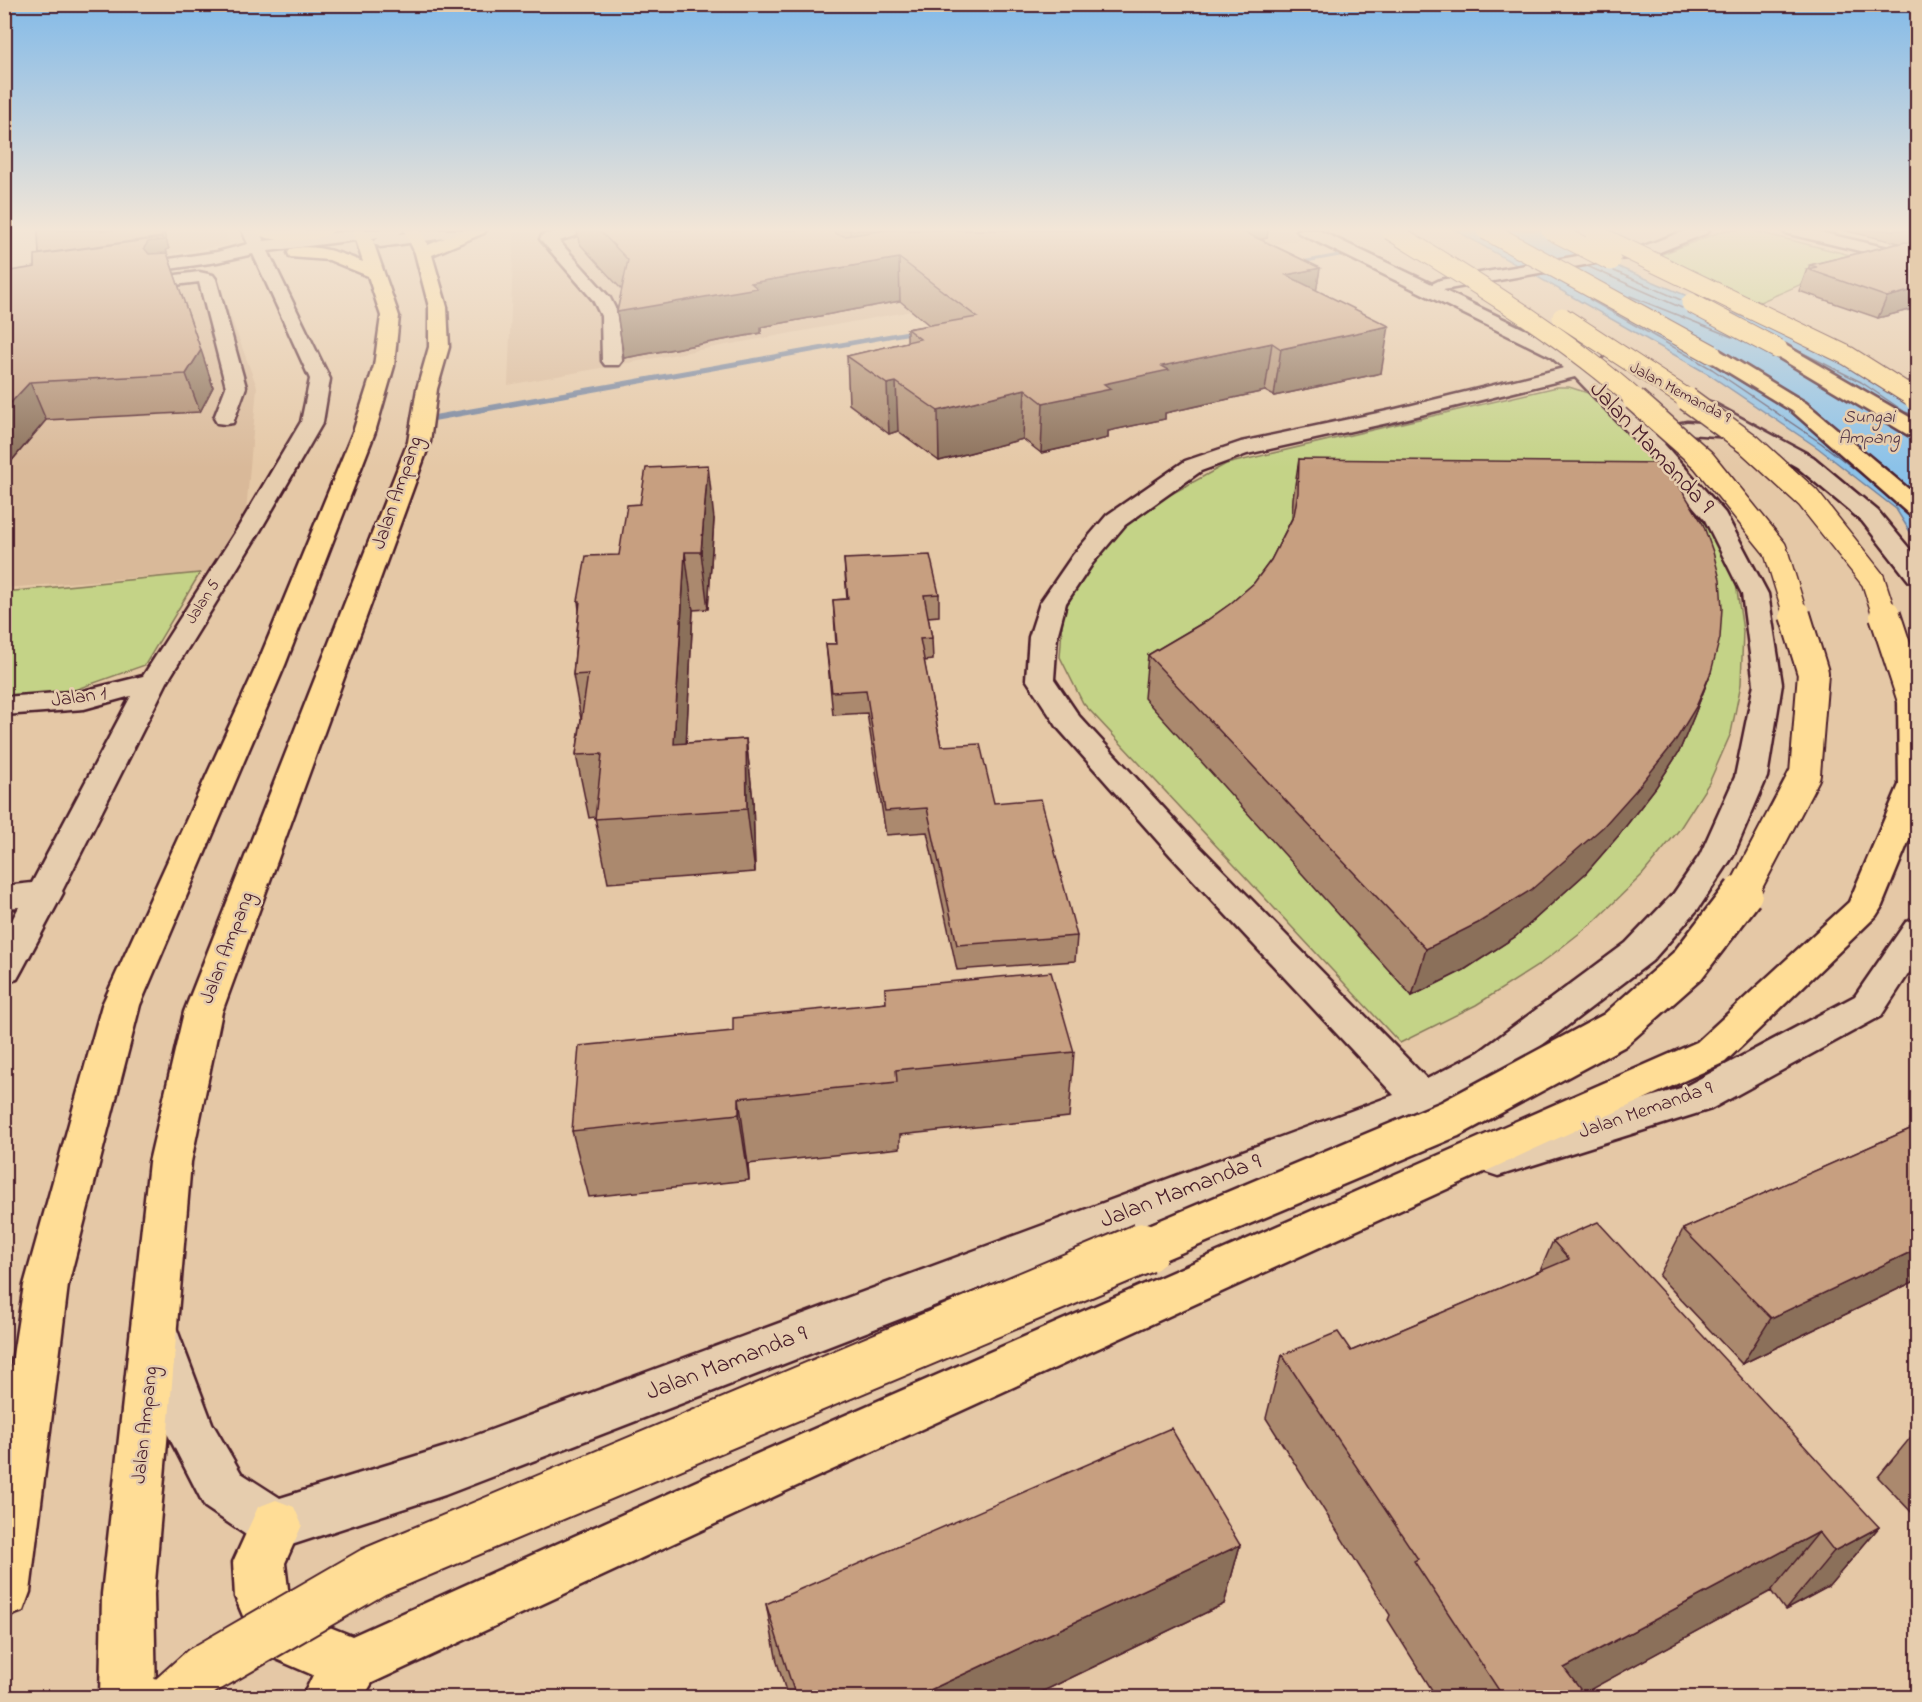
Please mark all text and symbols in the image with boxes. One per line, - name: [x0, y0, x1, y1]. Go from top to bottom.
- street label: Jalan Memanda 9: [1625, 356, 1735, 430]
- street label: Jalan Mamanda 9: [1580, 374, 1722, 523]
- water label: Sungai Ampang: [1838, 405, 1901, 452]
- street label: Jalan Ampang: [365, 433, 432, 554]
- street label: Jalan 5: [180, 575, 226, 629]
- street label: Jalan 1: [49, 680, 109, 716]
- street label: Jalan Ampang: [193, 888, 264, 1009]
- street label: Jalan Memanda 9: [1575, 1075, 1717, 1147]
- street label: Jalan Mamanda 9: [1095, 1145, 1267, 1239]
- street label: Jalan Mamanda 9: [641, 1317, 813, 1411]
- street label: Jalan Ampang: [125, 1365, 168, 1485]

